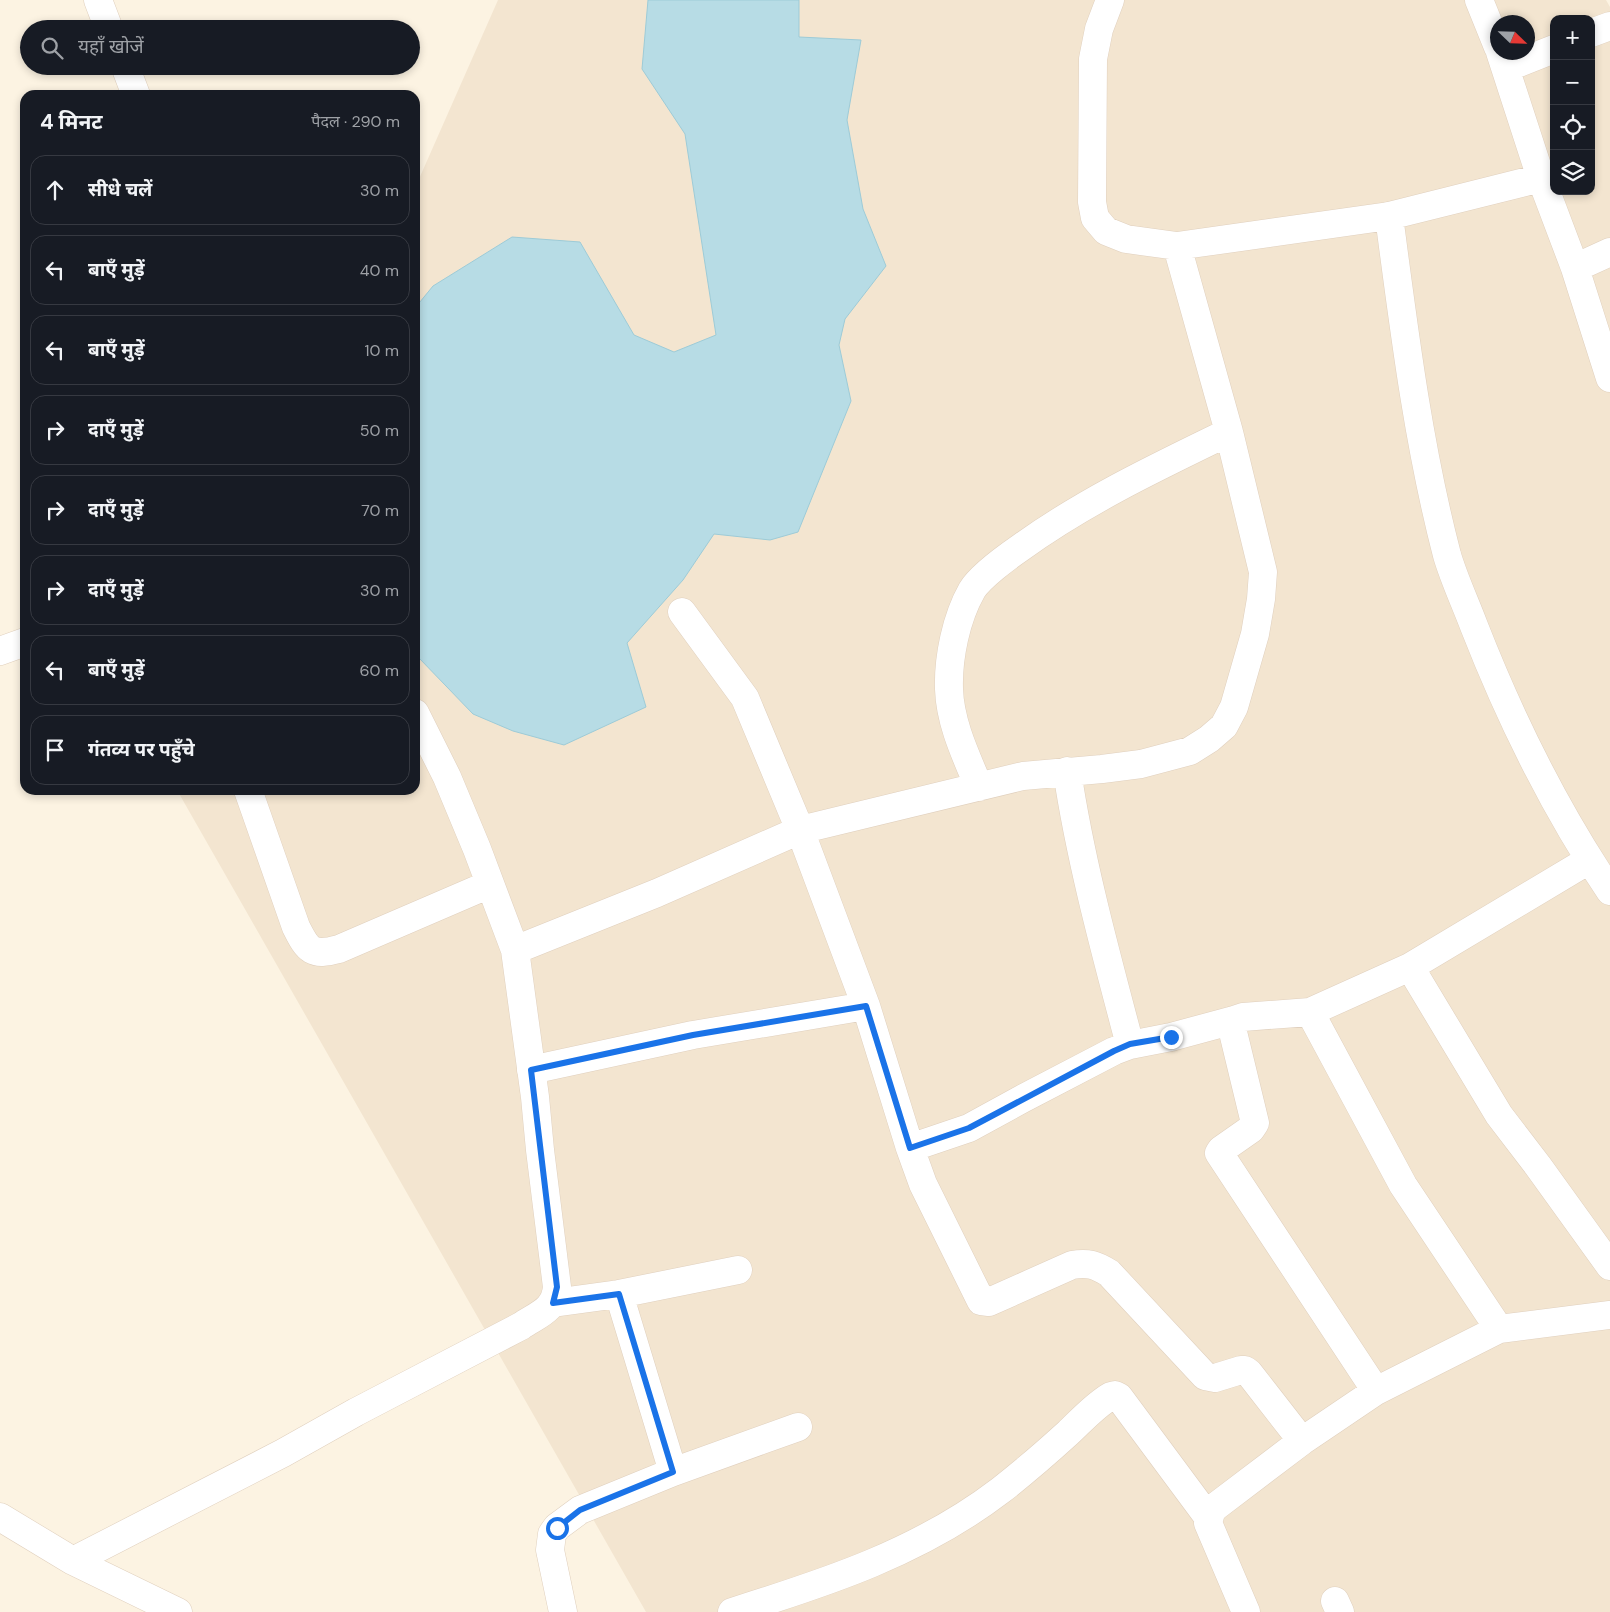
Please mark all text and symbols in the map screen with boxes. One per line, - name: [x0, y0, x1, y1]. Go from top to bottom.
- north arrow: [1490, 15, 1535, 60]
- map controls: [1550, 15, 1595, 195]
- button: +: [1550, 15, 1595, 60]
- search box: [20, 20, 420, 75]
- icon: search: [38, 34, 66, 62]
- text: यहाँ खोजें: [78, 34, 144, 59]
- button: −: [1550, 60, 1595, 105]
- button: locate: [1550, 105, 1595, 150]
- text: 4 मिनट: [40, 108, 103, 136]
- text: पैदल · 290 m: [311, 111, 400, 132]
- button: layers: [1550, 150, 1595, 195]
- icon: ahead: [41, 176, 69, 204]
- text: सीधे चलें: [88, 177, 152, 202]
- text: 30 m: [360, 180, 399, 201]
- icon: left: [41, 256, 69, 284]
- text: बाएँ मुड़ें: [88, 257, 145, 282]
- text: 40 m: [360, 260, 399, 281]
- icon: left: [41, 336, 69, 364]
- text: बाएँ मुड़ें: [88, 337, 145, 362]
- text: 10 m: [365, 340, 399, 361]
- icon: right: [41, 416, 69, 444]
- text: दाएँ मुड़ें: [88, 417, 143, 442]
- text: 50 m: [360, 420, 399, 441]
- icon: right: [41, 496, 69, 524]
- text: दाएँ मुड़ें: [88, 497, 143, 522]
- text: 70 m: [361, 500, 399, 521]
- icon: right: [41, 576, 69, 604]
- text: दाएँ मुड़ें: [88, 577, 143, 602]
- text: 30 m: [360, 580, 399, 601]
- icon: left: [41, 656, 69, 684]
- text: बाएँ मुड़ें: [88, 657, 145, 682]
- text: 60 m: [359, 660, 399, 681]
- icon: arrive: [41, 736, 69, 764]
- text: गंतव्य पर पहुँचे: [88, 737, 195, 762]
- route end: [1160, 1026, 1183, 1049]
- route start: [546, 1517, 569, 1540]

